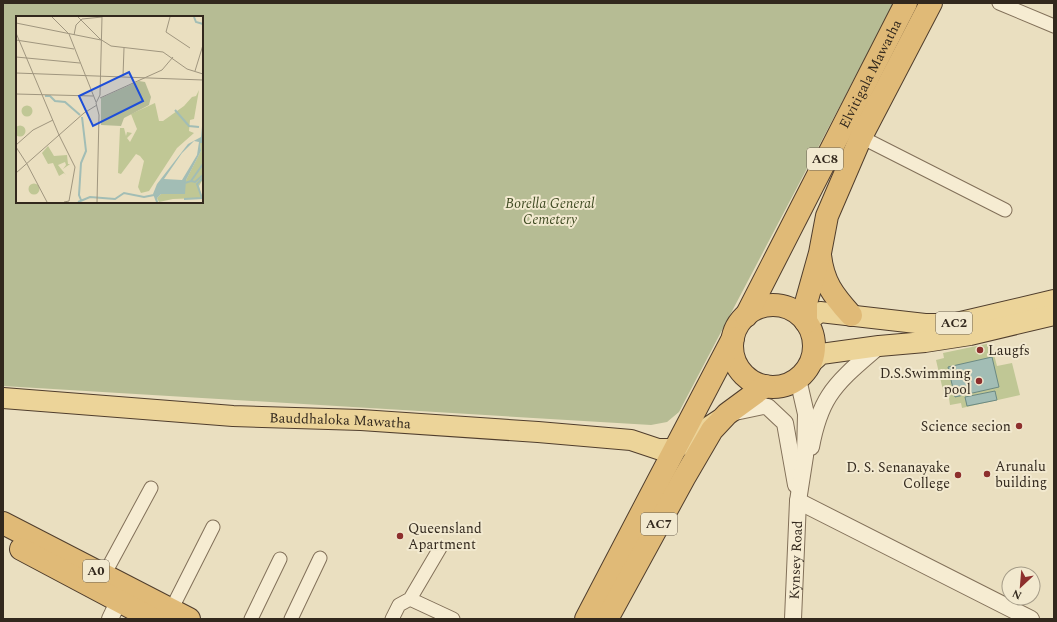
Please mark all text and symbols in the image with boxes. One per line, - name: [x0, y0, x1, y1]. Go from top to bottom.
- street label: Elvitigala Mawatha: [833, 15, 907, 132]
- inset map: [16, 16, 203, 203]
- road number: AC8: [807, 148, 843, 170]
- park label: Borella General Cemetery: [505, 193, 595, 230]
- road number: AC2: [936, 312, 972, 334]
- place label: Laugfs: [988, 340, 1030, 361]
- marker: Laugfs: [975, 345, 985, 355]
- place label: D.S.Swimming pool: [880, 363, 971, 400]
- marker: D.S.Swimming pool: [974, 376, 984, 386]
- street label: Bauddhaloka Mawatha: [269, 407, 412, 434]
- place label: Science secion: [921, 416, 1011, 437]
- marker: Science secion: [1014, 421, 1024, 431]
- place label: Arunalu building: [995, 456, 1047, 493]
- place label: D. S. Senanayake College: [846, 457, 950, 494]
- marker: Arunalu building: [982, 469, 992, 479]
- marker: D. S. Senanayake College: [953, 470, 963, 480]
- road number: AC7: [641, 513, 677, 535]
- place label: Queensland Apartment: [408, 518, 482, 555]
- street label: Kynsey Road: [783, 520, 808, 600]
- marker: Queensland Apartment: [395, 531, 405, 541]
- road number: A0: [83, 560, 109, 582]
- north arrow: [1001, 566, 1041, 606]
- text: N: [1009, 585, 1025, 604]

